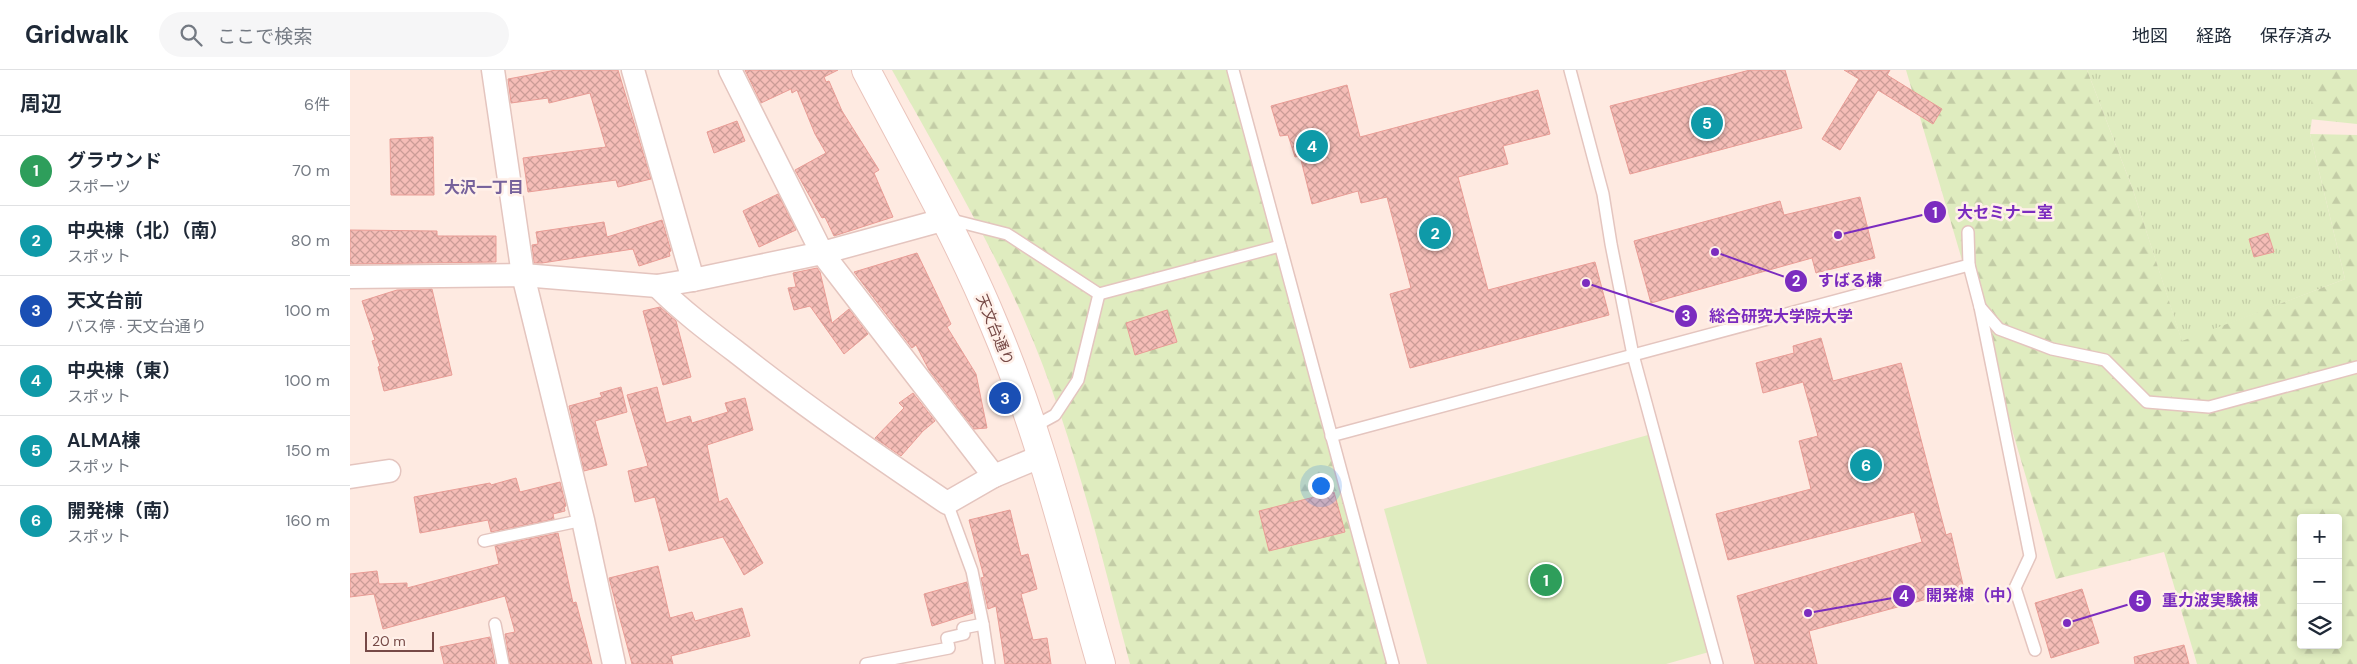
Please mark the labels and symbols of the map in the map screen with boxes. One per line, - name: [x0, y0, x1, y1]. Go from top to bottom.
- pin: 5: [1691, 104, 1723, 142]
- pin: 4: [1296, 127, 1328, 165]
- district label: 大沢一丁目: [444, 177, 524, 198]
- callout: 大セミナー室: [1922, 197, 2063, 228]
- text: 大セミナー室: [1957, 202, 2053, 223]
- text: 1: [1932, 203, 1938, 223]
- pin: 2: [1419, 214, 1451, 252]
- callout: すばる棟: [1783, 265, 1892, 296]
- text: すばる棟: [1818, 270, 1882, 291]
- text: 2: [1792, 271, 1801, 291]
- street label: 天文台通り: [972, 291, 1018, 369]
- callout: 総合研究大学院大学: [1674, 301, 1863, 332]
- text: 3: [1681, 306, 1691, 326]
- text: 総合研究大学院大学: [1709, 306, 1853, 327]
- pin: 3: [989, 379, 1021, 417]
- pin: 6: [1850, 446, 1882, 484]
- your location: [1308, 473, 1334, 499]
- pin: 1: [1530, 561, 1562, 599]
- callout: 開発棟（中）: [1891, 580, 2032, 611]
- text: 開発棟（中）: [1926, 585, 2022, 606]
- callout: 重力波実験棟: [2127, 585, 2268, 616]
- text: 4: [1899, 586, 1909, 606]
- text: 重力波実験棟: [2162, 590, 2258, 611]
- text: 5: [2135, 591, 2145, 611]
- scale bar: [365, 629, 434, 652]

